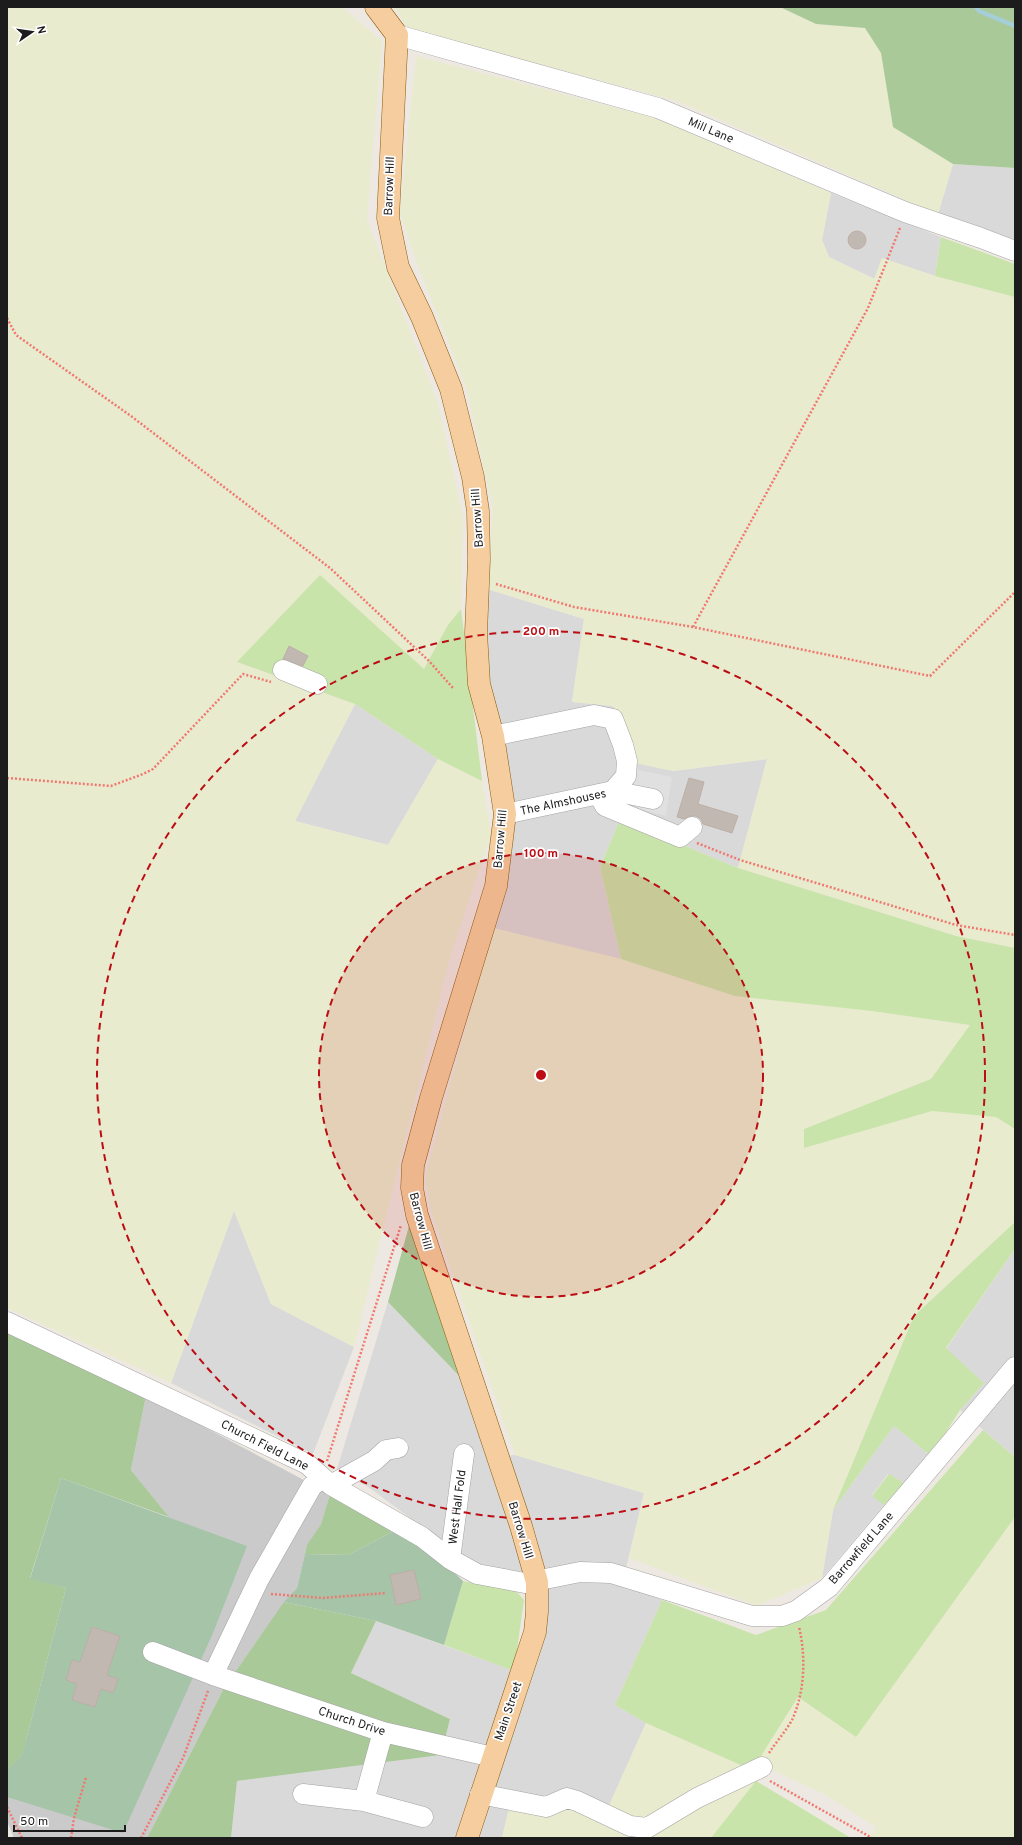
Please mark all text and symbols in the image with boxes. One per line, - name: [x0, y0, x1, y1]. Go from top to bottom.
- north arrow: [12, 12, 52, 52]
- text: N: [33, 25, 48, 35]
- street label: Mill Lane: [685, 114, 736, 148]
- street label: Barrow Hill: [381, 156, 399, 216]
- street label: Barrow Hill: [468, 488, 488, 548]
- text: 200 m: [523, 624, 559, 640]
- street label: The Almshouses: [519, 786, 608, 820]
- street label: Barrow Hill: [490, 809, 512, 869]
- text: 100 m: [524, 846, 558, 862]
- centre of rings: [534, 1068, 548, 1082]
- street label: Barrow Hill: [405, 1191, 435, 1252]
- street label: Church Field Lane: [218, 1417, 311, 1475]
- street label: West Hall Fold: [445, 1469, 470, 1545]
- street label: Barrow Hill: [504, 1500, 536, 1561]
- street label: Barrowfield Lane: [826, 1509, 898, 1588]
- street label: Main Street: [491, 1680, 526, 1743]
- street label: Church Drive: [316, 1704, 387, 1740]
- scale bar: [14, 1807, 125, 1833]
- text: 50 m: [20, 1814, 48, 1830]

